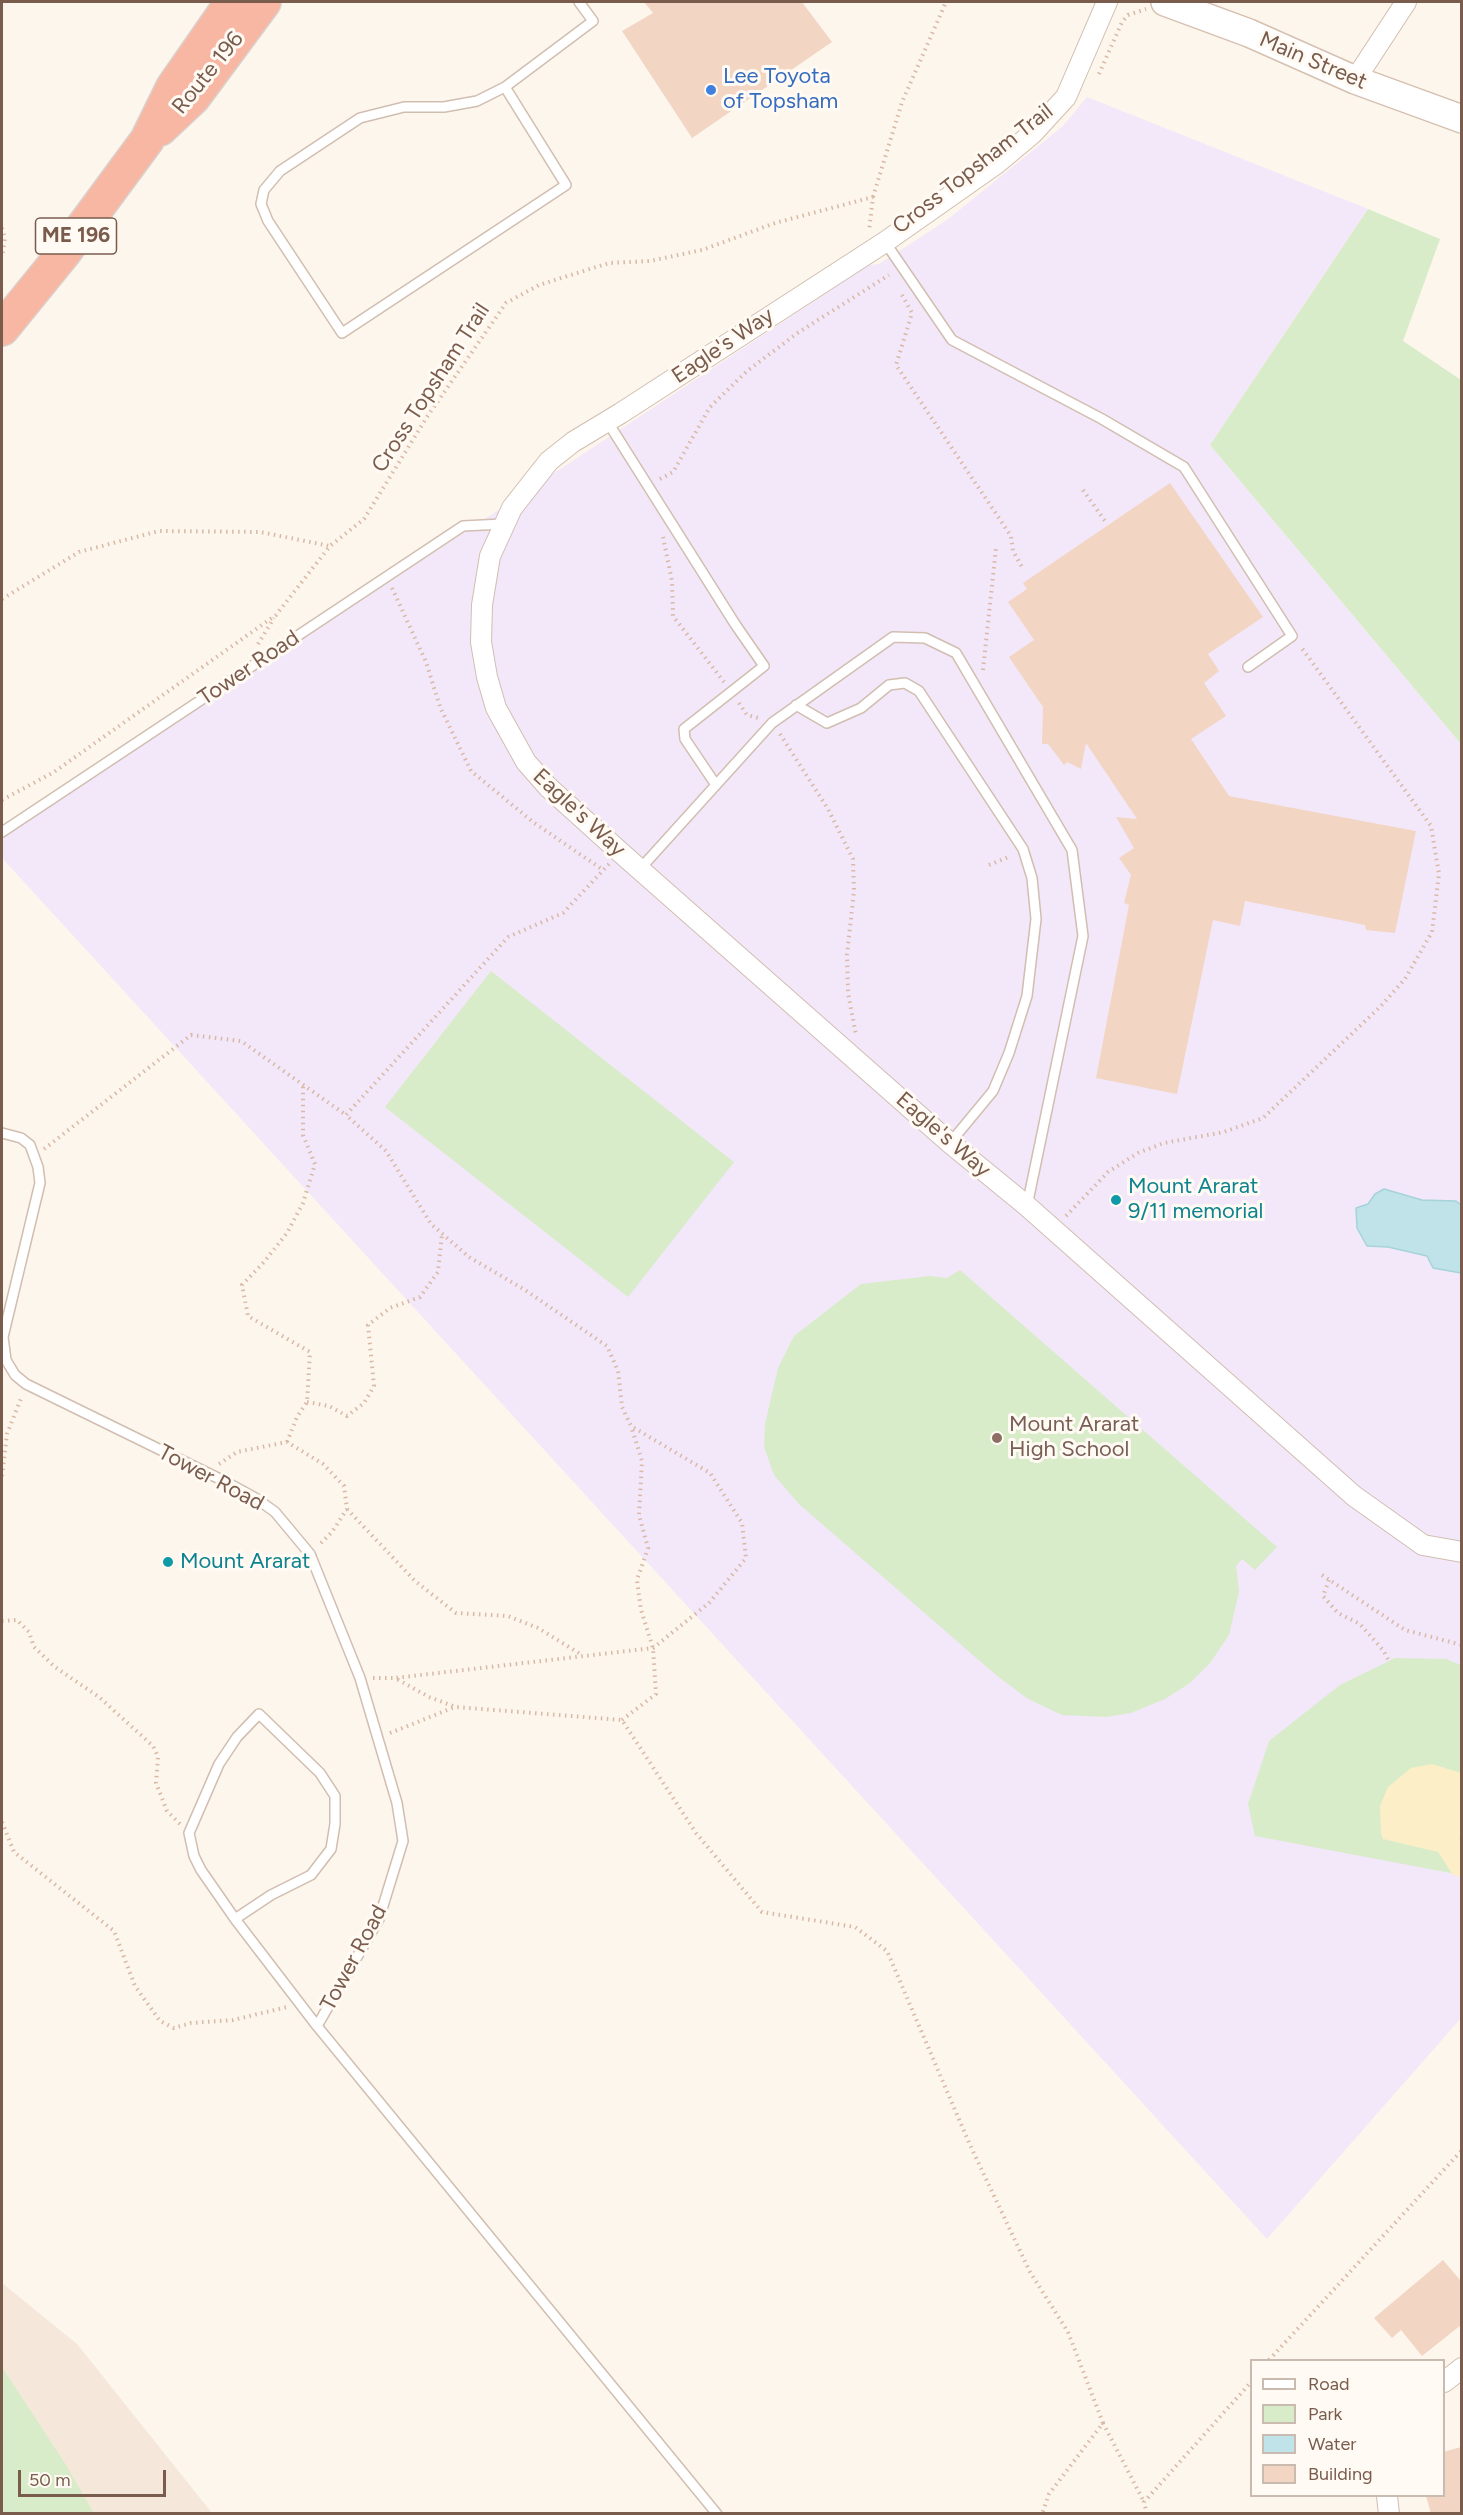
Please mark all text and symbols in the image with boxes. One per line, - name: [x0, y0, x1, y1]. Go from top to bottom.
- street label: Route 196: [167, 26, 249, 120]
- street label: Main Street: [1255, 27, 1371, 95]
- place label: Lee Toyota of Topsham: [723, 64, 838, 116]
- marker: Lee Toyota of Topsham: [704, 83, 718, 97]
- street label: Cross Topsham Trail: [888, 98, 1058, 240]
- road number: ME 196: [36, 218, 116, 254]
- street label: Cross Topsham Trail: [367, 299, 495, 477]
- street label: Eagle's Way: [667, 302, 779, 390]
- street label: Tower Road: [194, 625, 304, 711]
- street label: Eagle's Way: [527, 763, 631, 863]
- street label: Eagle's Way: [890, 1087, 996, 1183]
- place label: Mount Ararat 9/11 memorial: [1128, 1174, 1263, 1226]
- marker: Mount Ararat 9/11 memorial: [1109, 1193, 1123, 1207]
- place label: Mount Ararat High School: [1009, 1412, 1139, 1464]
- marker: Mount Ararat High School: [990, 1431, 1004, 1445]
- street label: Tower Road: [154, 1439, 268, 1517]
- place label: Mount Ararat: [180, 1549, 310, 1575]
- marker: Mount Ararat: [161, 1555, 175, 1569]
- street label: Tower Road: [315, 1901, 393, 2015]
- legend: [1250, 2359, 1445, 2497]
- text: Road: [1308, 2373, 1349, 2395]
- text: Park: [1308, 2403, 1342, 2425]
- text: Water: [1308, 2433, 1356, 2455]
- scale bar: [21, 2458, 170, 2496]
- text: Building: [1308, 2463, 1373, 2485]
- text: 50 m: [29, 2469, 71, 2491]

